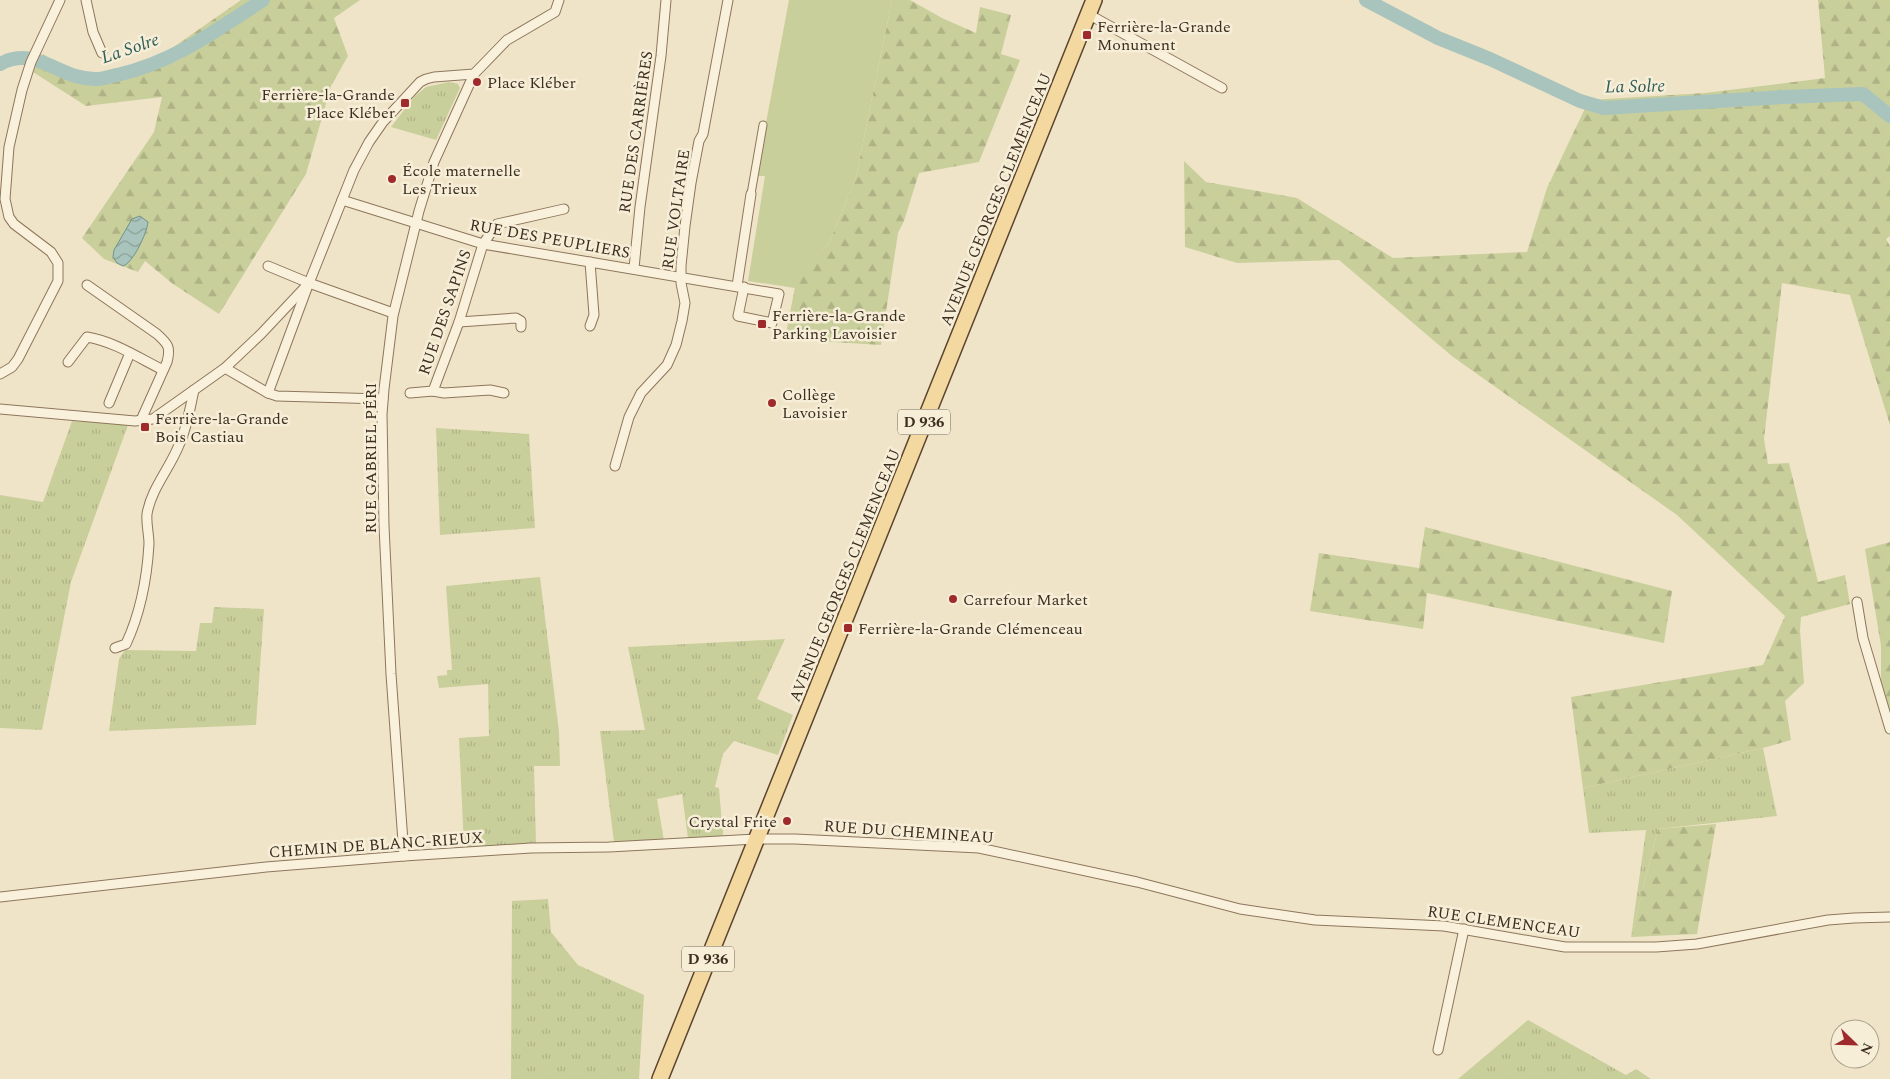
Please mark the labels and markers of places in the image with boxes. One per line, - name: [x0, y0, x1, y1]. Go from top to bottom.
- place label: Ferrière-la-Grande Monument: [1097, 15, 1231, 57]
- marker: Ferrière-la-Grande Monument: [1081, 29, 1093, 41]
- place label: Place Kléber: [487, 71, 576, 95]
- marker: Place Kléber: [471, 76, 483, 88]
- place label: Ferrière-la-Grande Place Kléber: [261, 83, 395, 125]
- marker: Ferrière-la-Grande Place Kléber: [399, 97, 411, 109]
- place label: École maternelle Les Trieux: [402, 159, 521, 201]
- marker: École maternelle Les Trieux: [386, 173, 398, 185]
- place label: Ferrière-la-Grande Parking Lavoisier: [772, 304, 906, 346]
- marker: Ferrière-la-Grande Parking Lavoisier: [756, 318, 768, 330]
- place label: Collège Lavoisier: [782, 383, 847, 425]
- marker: Collège Lavoisier: [766, 397, 778, 409]
- place label: Ferrière-la-Grande Bois Castiau: [155, 407, 289, 449]
- marker: Ferrière-la-Grande Bois Castiau: [139, 421, 151, 433]
- place label: Carrefour Market: [963, 588, 1088, 612]
- marker: Carrefour Market: [947, 593, 959, 605]
- place label: Ferrière-la-Grande Clémenceau: [858, 617, 1083, 641]
- marker: Ferrière-la-Grande Clémenceau: [842, 622, 854, 634]
- place label: Crystal Frite: [688, 810, 777, 834]
- marker: Crystal Frite: [781, 815, 793, 827]

